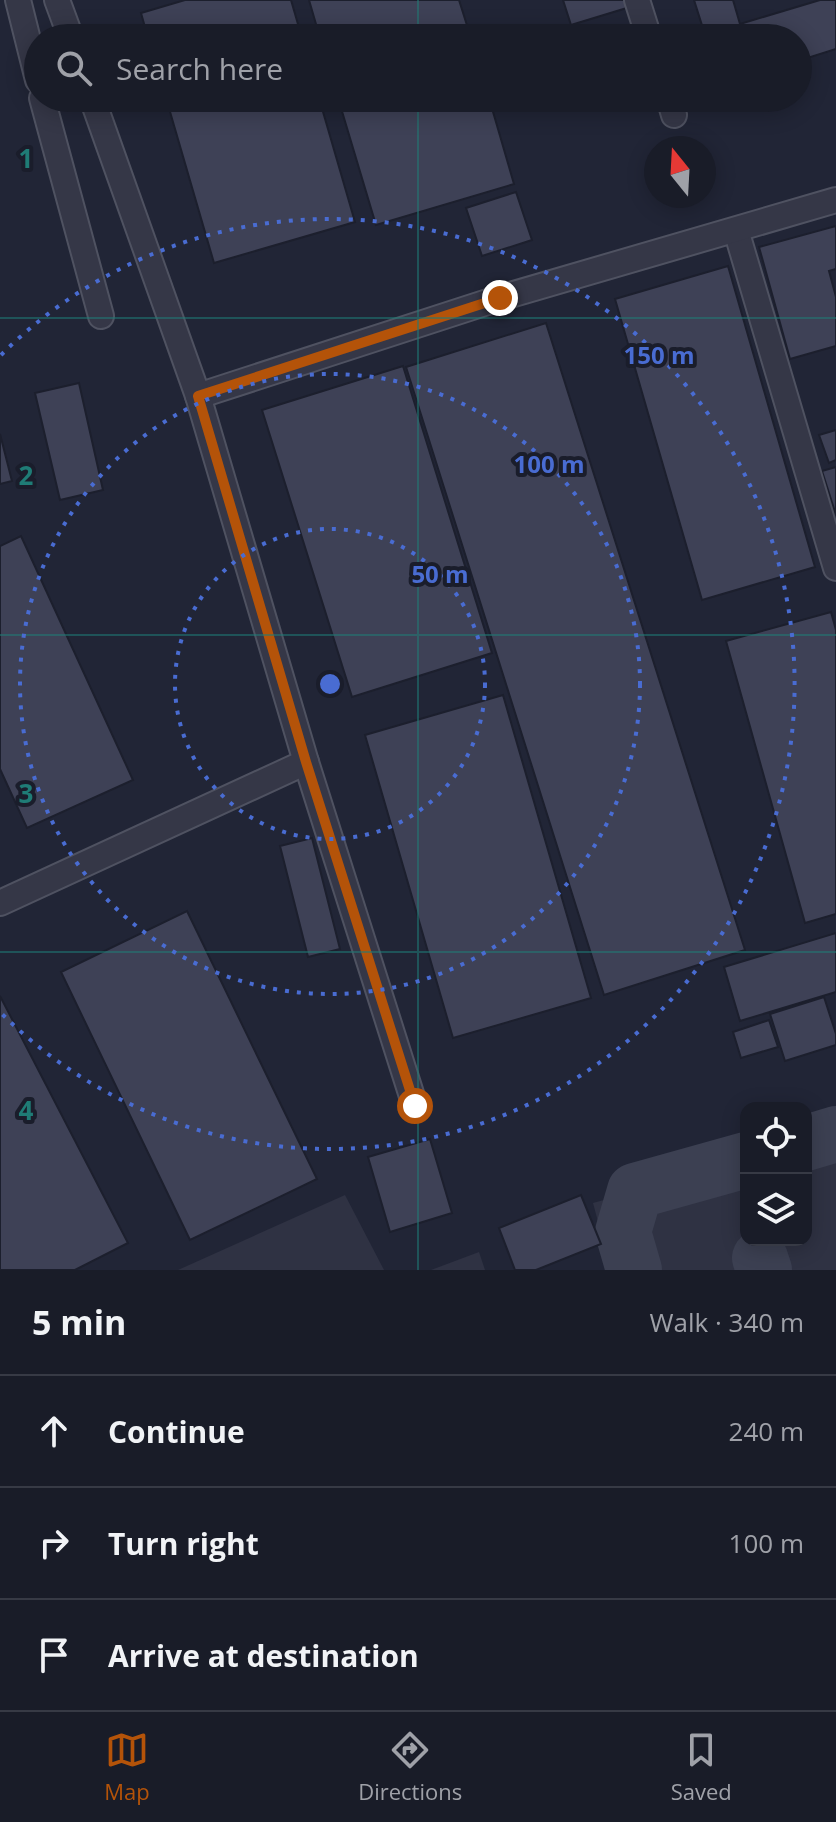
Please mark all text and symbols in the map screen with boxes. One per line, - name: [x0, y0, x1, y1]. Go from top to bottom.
- search box: [24, 24, 812, 112]
- icon: search: [52, 46, 96, 90]
- text: Search here: [116, 48, 283, 89]
- north arrow: [644, 136, 716, 208]
- text: 1: [19, 140, 33, 176]
- route end: [482, 280, 518, 316]
- text: 150 m: [624, 338, 694, 371]
- text: 100 m: [514, 447, 584, 480]
- text: 2: [19, 457, 34, 493]
- text: 50 m: [411, 557, 469, 590]
- centre of rings: [316, 670, 344, 698]
- text: 3: [19, 775, 33, 811]
- route start: [397, 1088, 433, 1124]
- text: 4: [19, 1092, 34, 1128]
- map controls: [740, 1102, 812, 1246]
- button: locate: [740, 1102, 812, 1174]
- button: layers: [740, 1174, 812, 1246]
- text: 5 min: [32, 1299, 126, 1345]
- text: Walk · 340 m: [650, 1304, 804, 1340]
- icon: ahead: [32, 1409, 76, 1453]
- text: Continue: [108, 1411, 245, 1452]
- text: 240 m: [729, 1413, 804, 1449]
- icon: right: [32, 1521, 76, 1565]
- text: Turn right: [108, 1523, 259, 1564]
- text: 100 m: [729, 1525, 804, 1561]
- icon: arrive: [32, 1633, 76, 1677]
- text: Arrive at destination: [108, 1635, 419, 1676]
- tab: Map: [104, 1728, 150, 1806]
- tab: Directions: [358, 1728, 462, 1806]
- tab: Saved: [671, 1728, 732, 1806]

